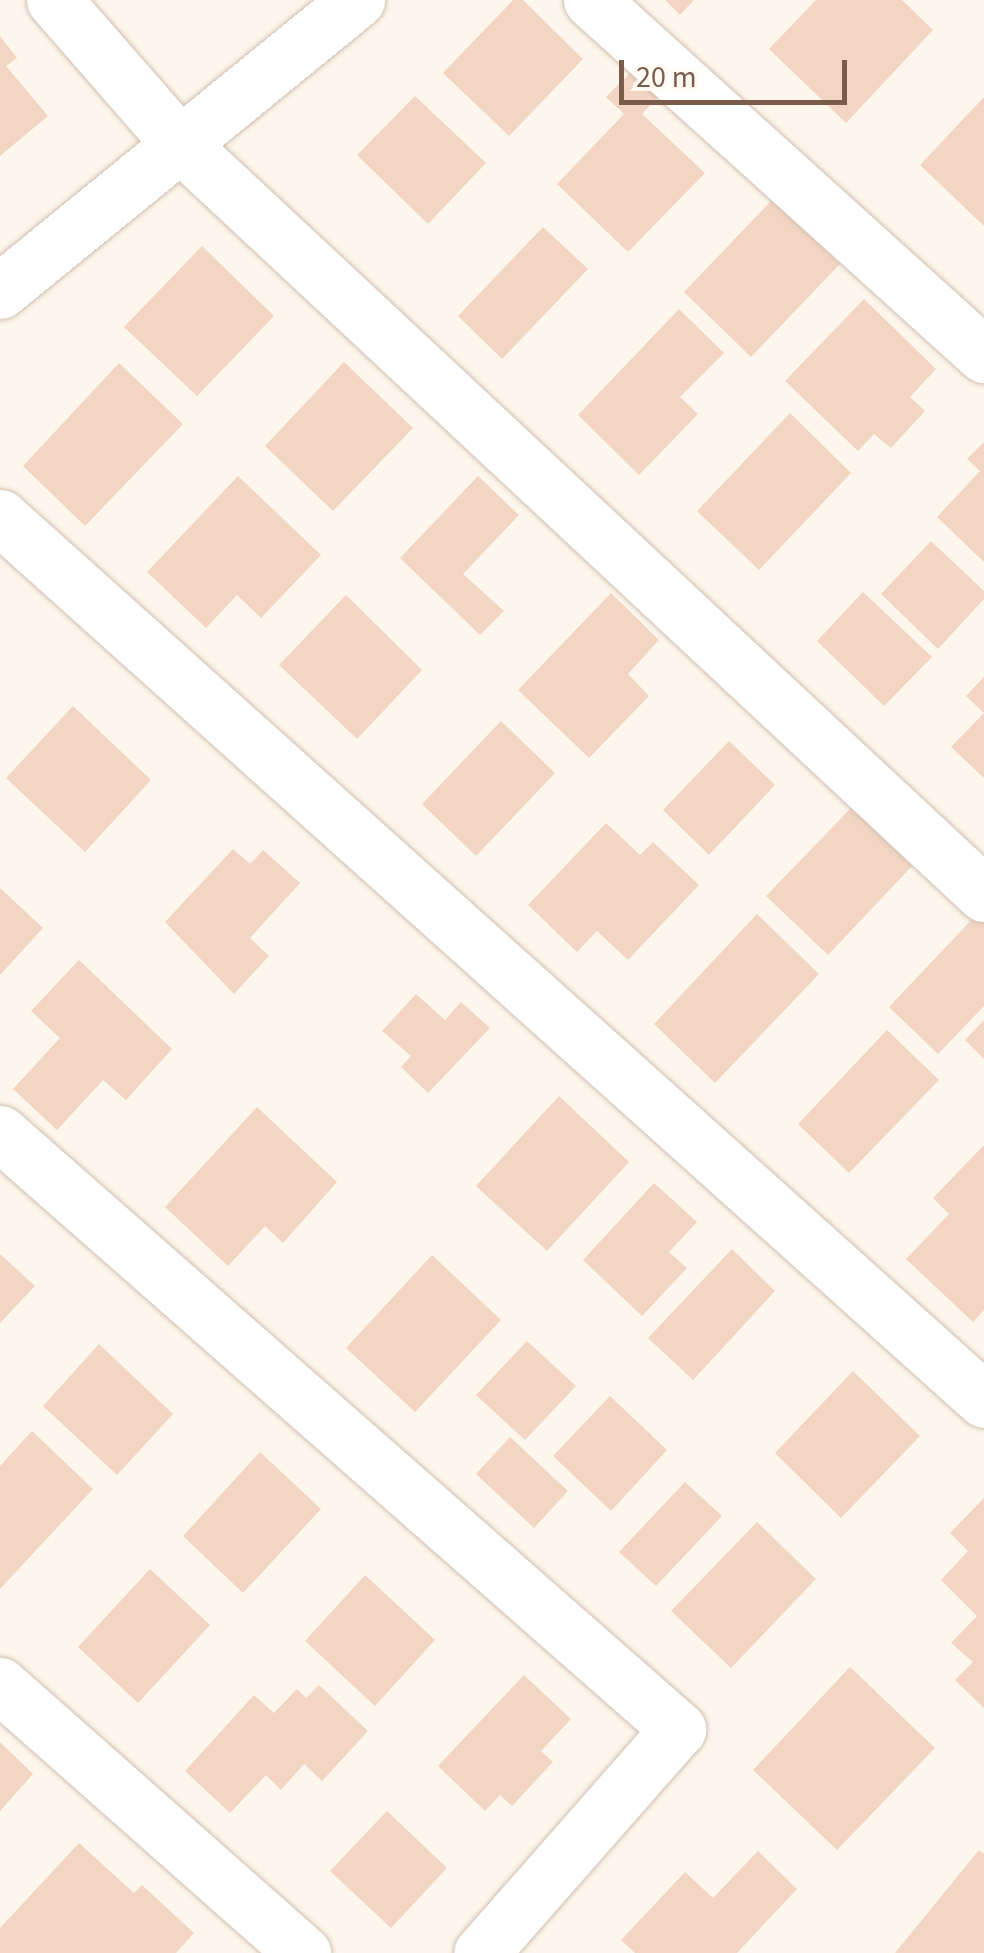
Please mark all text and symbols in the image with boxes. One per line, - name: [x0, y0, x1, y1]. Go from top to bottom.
- scale bar: [624, 40, 852, 102]
- text: 20 m: [636, 56, 697, 99]

